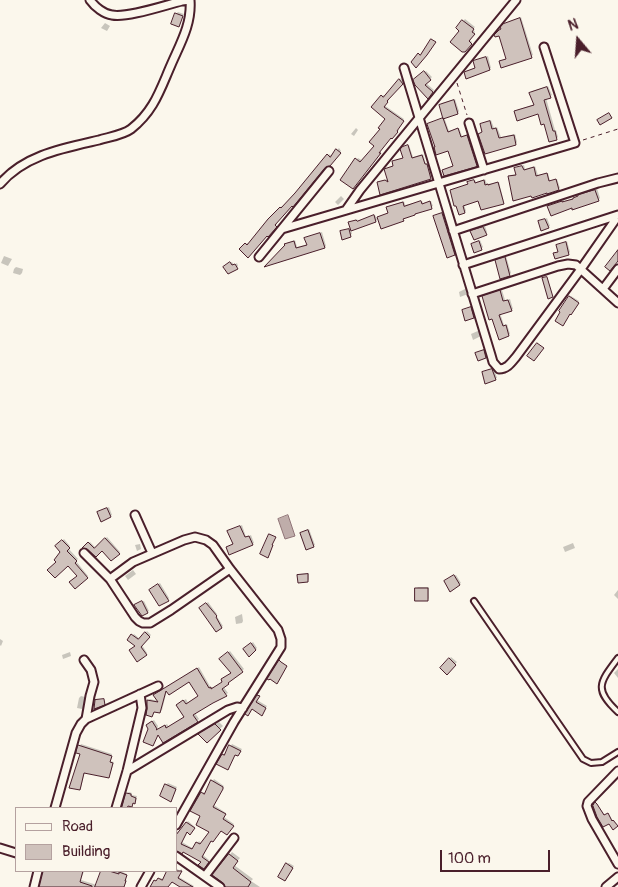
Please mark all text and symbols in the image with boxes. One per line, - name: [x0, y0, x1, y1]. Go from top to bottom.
- north arrow: [553, 15, 603, 65]
- text: N: [566, 16, 580, 35]
- legend: [15, 807, 178, 872]
- text: Road: [62, 817, 93, 836]
- scale bar: [443, 840, 553, 872]
- text: Building: [62, 842, 110, 861]
- text: 100 m: [448, 849, 491, 868]

